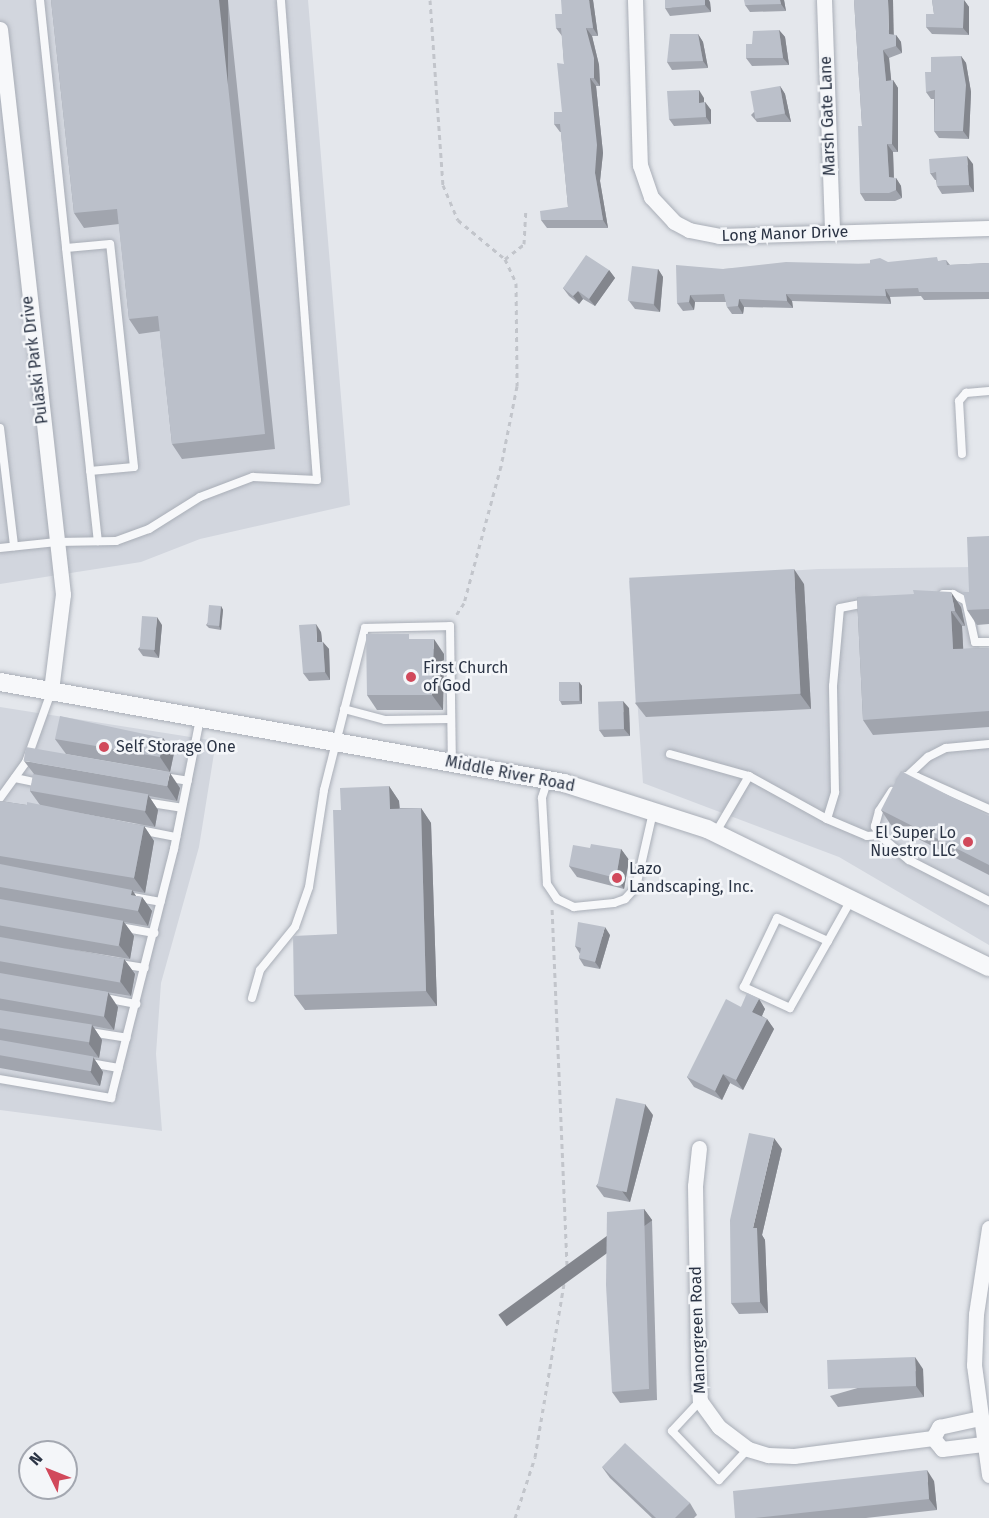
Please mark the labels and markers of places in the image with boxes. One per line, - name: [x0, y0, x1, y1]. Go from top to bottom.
- place label: First Church of God: [423, 658, 508, 696]
- marker: First Church of God: [404, 670, 418, 684]
- place label: Self Storage One: [116, 737, 236, 757]
- marker: Self Storage One: [97, 740, 111, 754]
- place label: El Super Lo Nuestro LLC: [870, 823, 956, 861]
- marker: El Super Lo Nuestro LLC: [961, 835, 975, 849]
- place label: Lazo Landscaping, Inc.: [629, 859, 754, 897]
- marker: Lazo Landscaping, Inc.: [610, 871, 624, 885]

